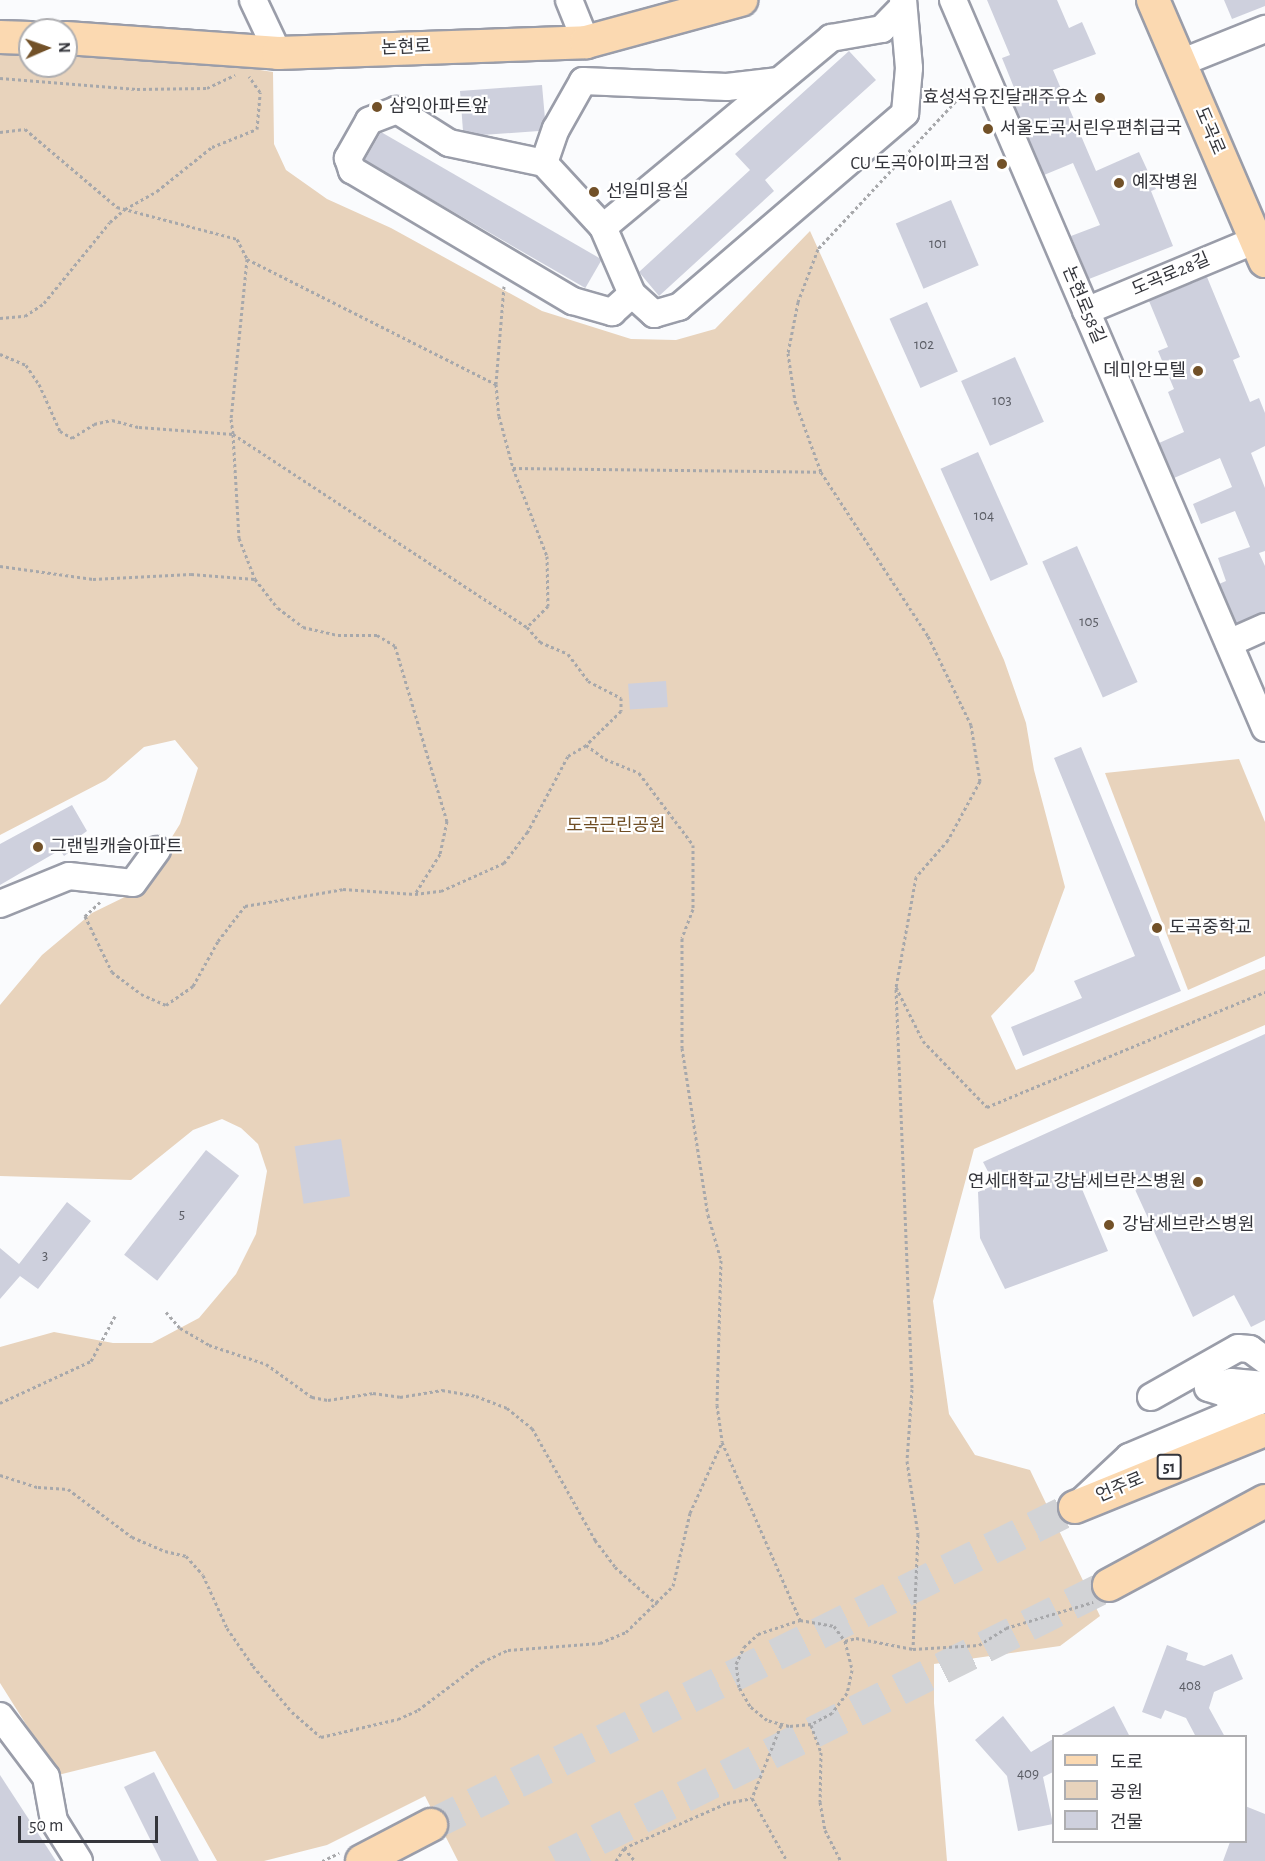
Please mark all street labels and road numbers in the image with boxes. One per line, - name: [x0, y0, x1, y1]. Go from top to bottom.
- street label: 논현로: [381, 36, 431, 60]
- street label: 도곡로: [1189, 104, 1229, 158]
- street label: 도곡로28길: [1129, 249, 1213, 301]
- street label: 논현로58길: [1057, 263, 1109, 347]
- road number: 51: [1156, 1454, 1182, 1480]
- street label: 언주로: [1093, 1468, 1147, 1508]

